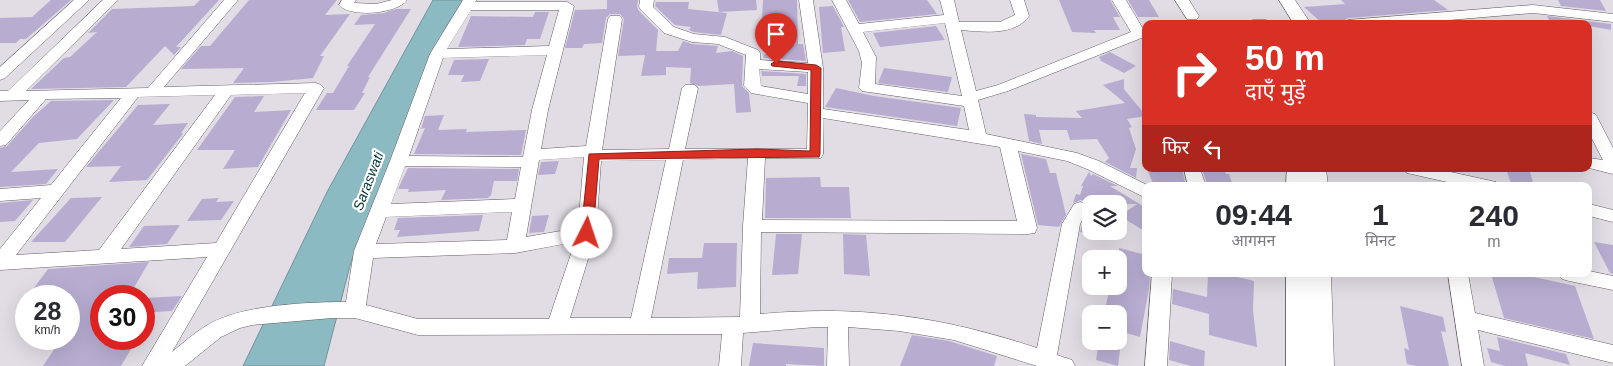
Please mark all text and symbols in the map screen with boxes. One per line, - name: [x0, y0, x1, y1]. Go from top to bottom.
- pin: [755, 13, 797, 64]
- icon: arrive: [762, 20, 790, 48]
- text: 50 m: [1245, 38, 1325, 77]
- icon: right: [1162, 40, 1227, 105]
- text: दाएँ मुड़ें: [1245, 79, 1306, 104]
- icon: left: [1199, 135, 1227, 163]
- text: फिर: [1162, 137, 1189, 158]
- water label: Saraswati: [350, 149, 387, 213]
- map controls: [1082, 195, 1127, 350]
- button: layers: [1082, 195, 1127, 240]
- text: 09:44: [1215, 198, 1292, 231]
- text: 1: [1372, 198, 1389, 231]
- text: 240: [1469, 199, 1519, 232]
- position arrow: [560, 206, 612, 258]
- text: आगमन: [1232, 232, 1275, 249]
- text: मिनट: [1365, 232, 1396, 249]
- text: m: [1487, 233, 1500, 250]
- button: +: [1082, 250, 1127, 295]
- speed limit sign: 30: [90, 285, 155, 350]
- text: 28: [34, 297, 61, 325]
- button: −: [1082, 305, 1127, 350]
- text: km/h: [34, 323, 61, 337]

